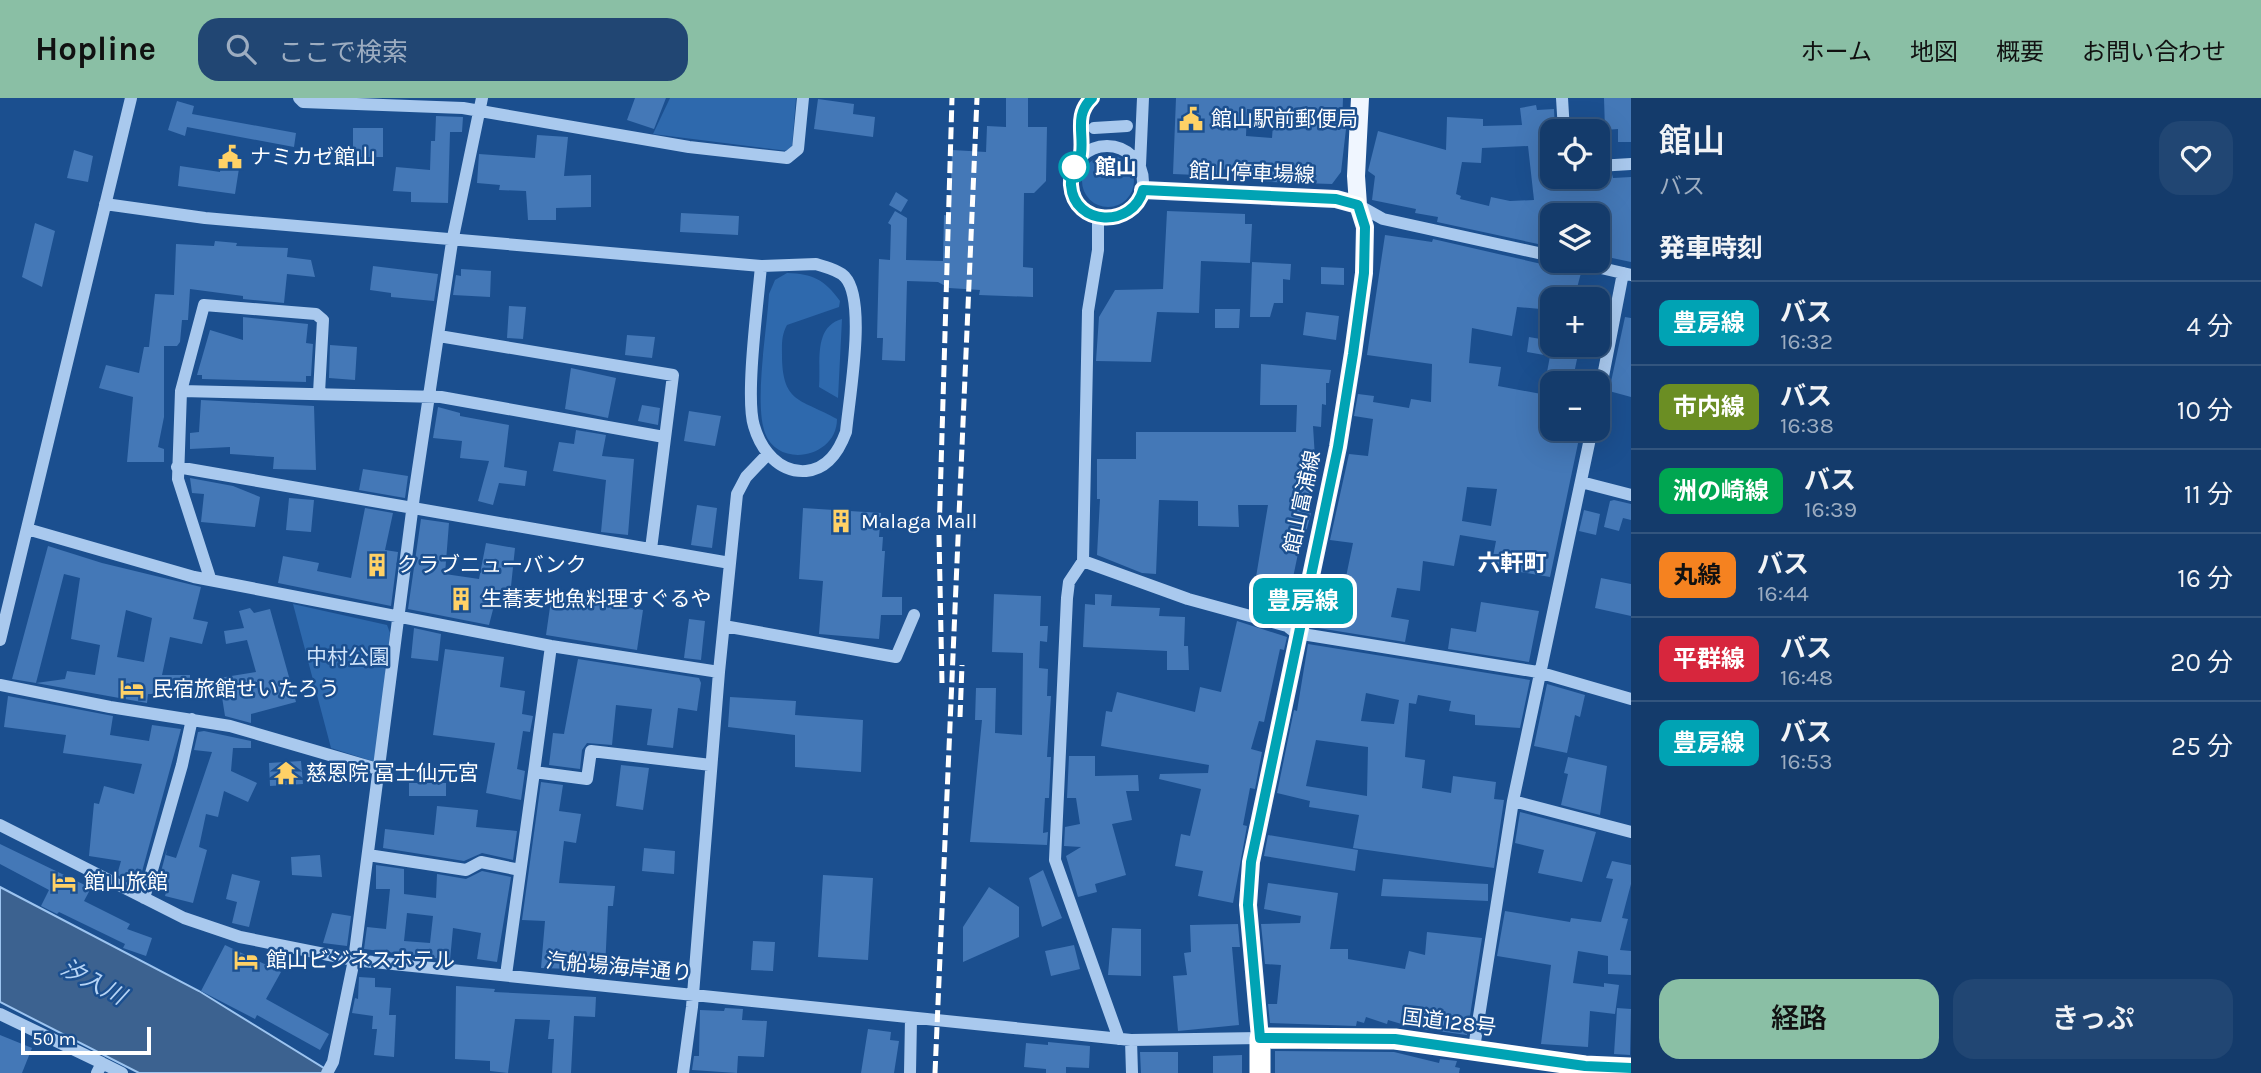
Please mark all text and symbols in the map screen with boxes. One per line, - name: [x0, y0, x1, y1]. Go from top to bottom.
- search box: [198, 18, 688, 81]
- text: Hopline: [35, 30, 156, 68]
- icon: search: [222, 30, 260, 68]
- text: ここで検索: [278, 37, 408, 68]
- text: ホーム: [1801, 38, 1872, 66]
- text: 地図: [1910, 38, 1958, 66]
- text: 概要: [1996, 38, 2044, 66]
- text: お問い合わせ: [2082, 38, 2226, 66]
- public building icon: 館山駅前郵便局: [1177, 105, 1205, 133]
- place label: 館山駅前郵便局: [1211, 107, 1358, 131]
- map controls: [1540, 119, 1610, 441]
- button: locate: [1540, 119, 1610, 189]
- button: heart: [2159, 121, 2233, 195]
- text: 館山: [1659, 122, 1725, 160]
- public building icon: ナミカゼ館山: [216, 143, 244, 171]
- place label: ナミカゼ館山: [250, 145, 376, 169]
- marker: 館山: [1059, 152, 1089, 182]
- place label: 館山: [1095, 155, 1137, 179]
- street label: 館山停車場線: [1189, 159, 1315, 187]
- text: バス: [1659, 173, 1705, 200]
- button: layers: [1540, 203, 1610, 273]
- text: 発車時刻: [1659, 233, 1763, 264]
- button: +: [1540, 287, 1610, 357]
- text: バス: [1780, 297, 1832, 328]
- text: 豊房線: [1673, 309, 1745, 337]
- text: 4 分: [2186, 311, 2233, 342]
- text: 16:32: [1780, 328, 1833, 355]
- button: −: [1540, 371, 1610, 441]
- text: バス: [1780, 381, 1832, 412]
- text: 市内線: [1673, 393, 1745, 421]
- text: 10 分: [2177, 395, 2233, 426]
- text: 16:38: [1780, 412, 1834, 439]
- street label: 館山富浦線: [1279, 448, 1325, 556]
- text: バス: [1804, 465, 1856, 496]
- text: 洲の崎線: [1673, 477, 1769, 505]
- text: 11 分: [2184, 479, 2233, 510]
- text: 16:39: [1804, 496, 1857, 523]
- building icon: Malaga Mall: [827, 507, 855, 535]
- place label: Malaga Mall: [861, 509, 977, 533]
- text: バス: [1757, 549, 1809, 580]
- district label: 六軒町: [1478, 550, 1547, 577]
- building icon: クラブニューバンク: [363, 551, 391, 579]
- place label: クラブニューバンク: [397, 553, 587, 577]
- text: 丸線: [1674, 561, 1722, 589]
- text: 16 分: [2177, 563, 2233, 594]
- line badge: 豊房線: [1263, 578, 1343, 624]
- text: 16:44: [1757, 580, 1809, 607]
- building icon: 生蕎麦地魚料理すぐるや: [447, 585, 475, 613]
- place label: 生蕎麦地魚料理すぐるや: [481, 587, 712, 611]
- text: 豊房線: [1267, 587, 1339, 615]
- text: バス: [1780, 633, 1832, 664]
- park label: 中村公園: [306, 645, 390, 669]
- text: 平群線: [1673, 645, 1745, 673]
- text: 20 分: [2170, 647, 2233, 678]
- text: 16:48: [1780, 664, 1833, 691]
- hotel icon: 民宿旅館せいたろう: [118, 675, 146, 703]
- place label: 民宿旅館せいたろう: [152, 677, 340, 701]
- text: バス: [1780, 717, 1832, 748]
- text: 豊房線: [1673, 729, 1745, 757]
- text: 25 分: [2171, 731, 2233, 762]
- text: 16:53: [1780, 748, 1833, 775]
- temple icon: 慈恩院 冨士仙元宮: [272, 759, 300, 787]
- place label: 慈恩院 冨士仙元宮: [306, 761, 479, 785]
- hotel icon: 館山旅館: [50, 868, 78, 896]
- place label: 館山旅館: [84, 870, 168, 894]
- hotel icon: 館山ビジネスホテル: [232, 946, 260, 974]
- place label: 館山ビジネスホテル: [266, 948, 455, 972]
- street label: 汽船場海岸通り: [545, 949, 693, 985]
- water label: 汐入川: [56, 954, 132, 1012]
- button: 経路: [1659, 979, 1939, 1059]
- button: きっぷ: [1953, 979, 2233, 1059]
- street label: 国道128号: [1400, 1004, 1498, 1040]
- scale bar: [21, 1024, 150, 1056]
- text: 50 m: [32, 1028, 76, 1050]

